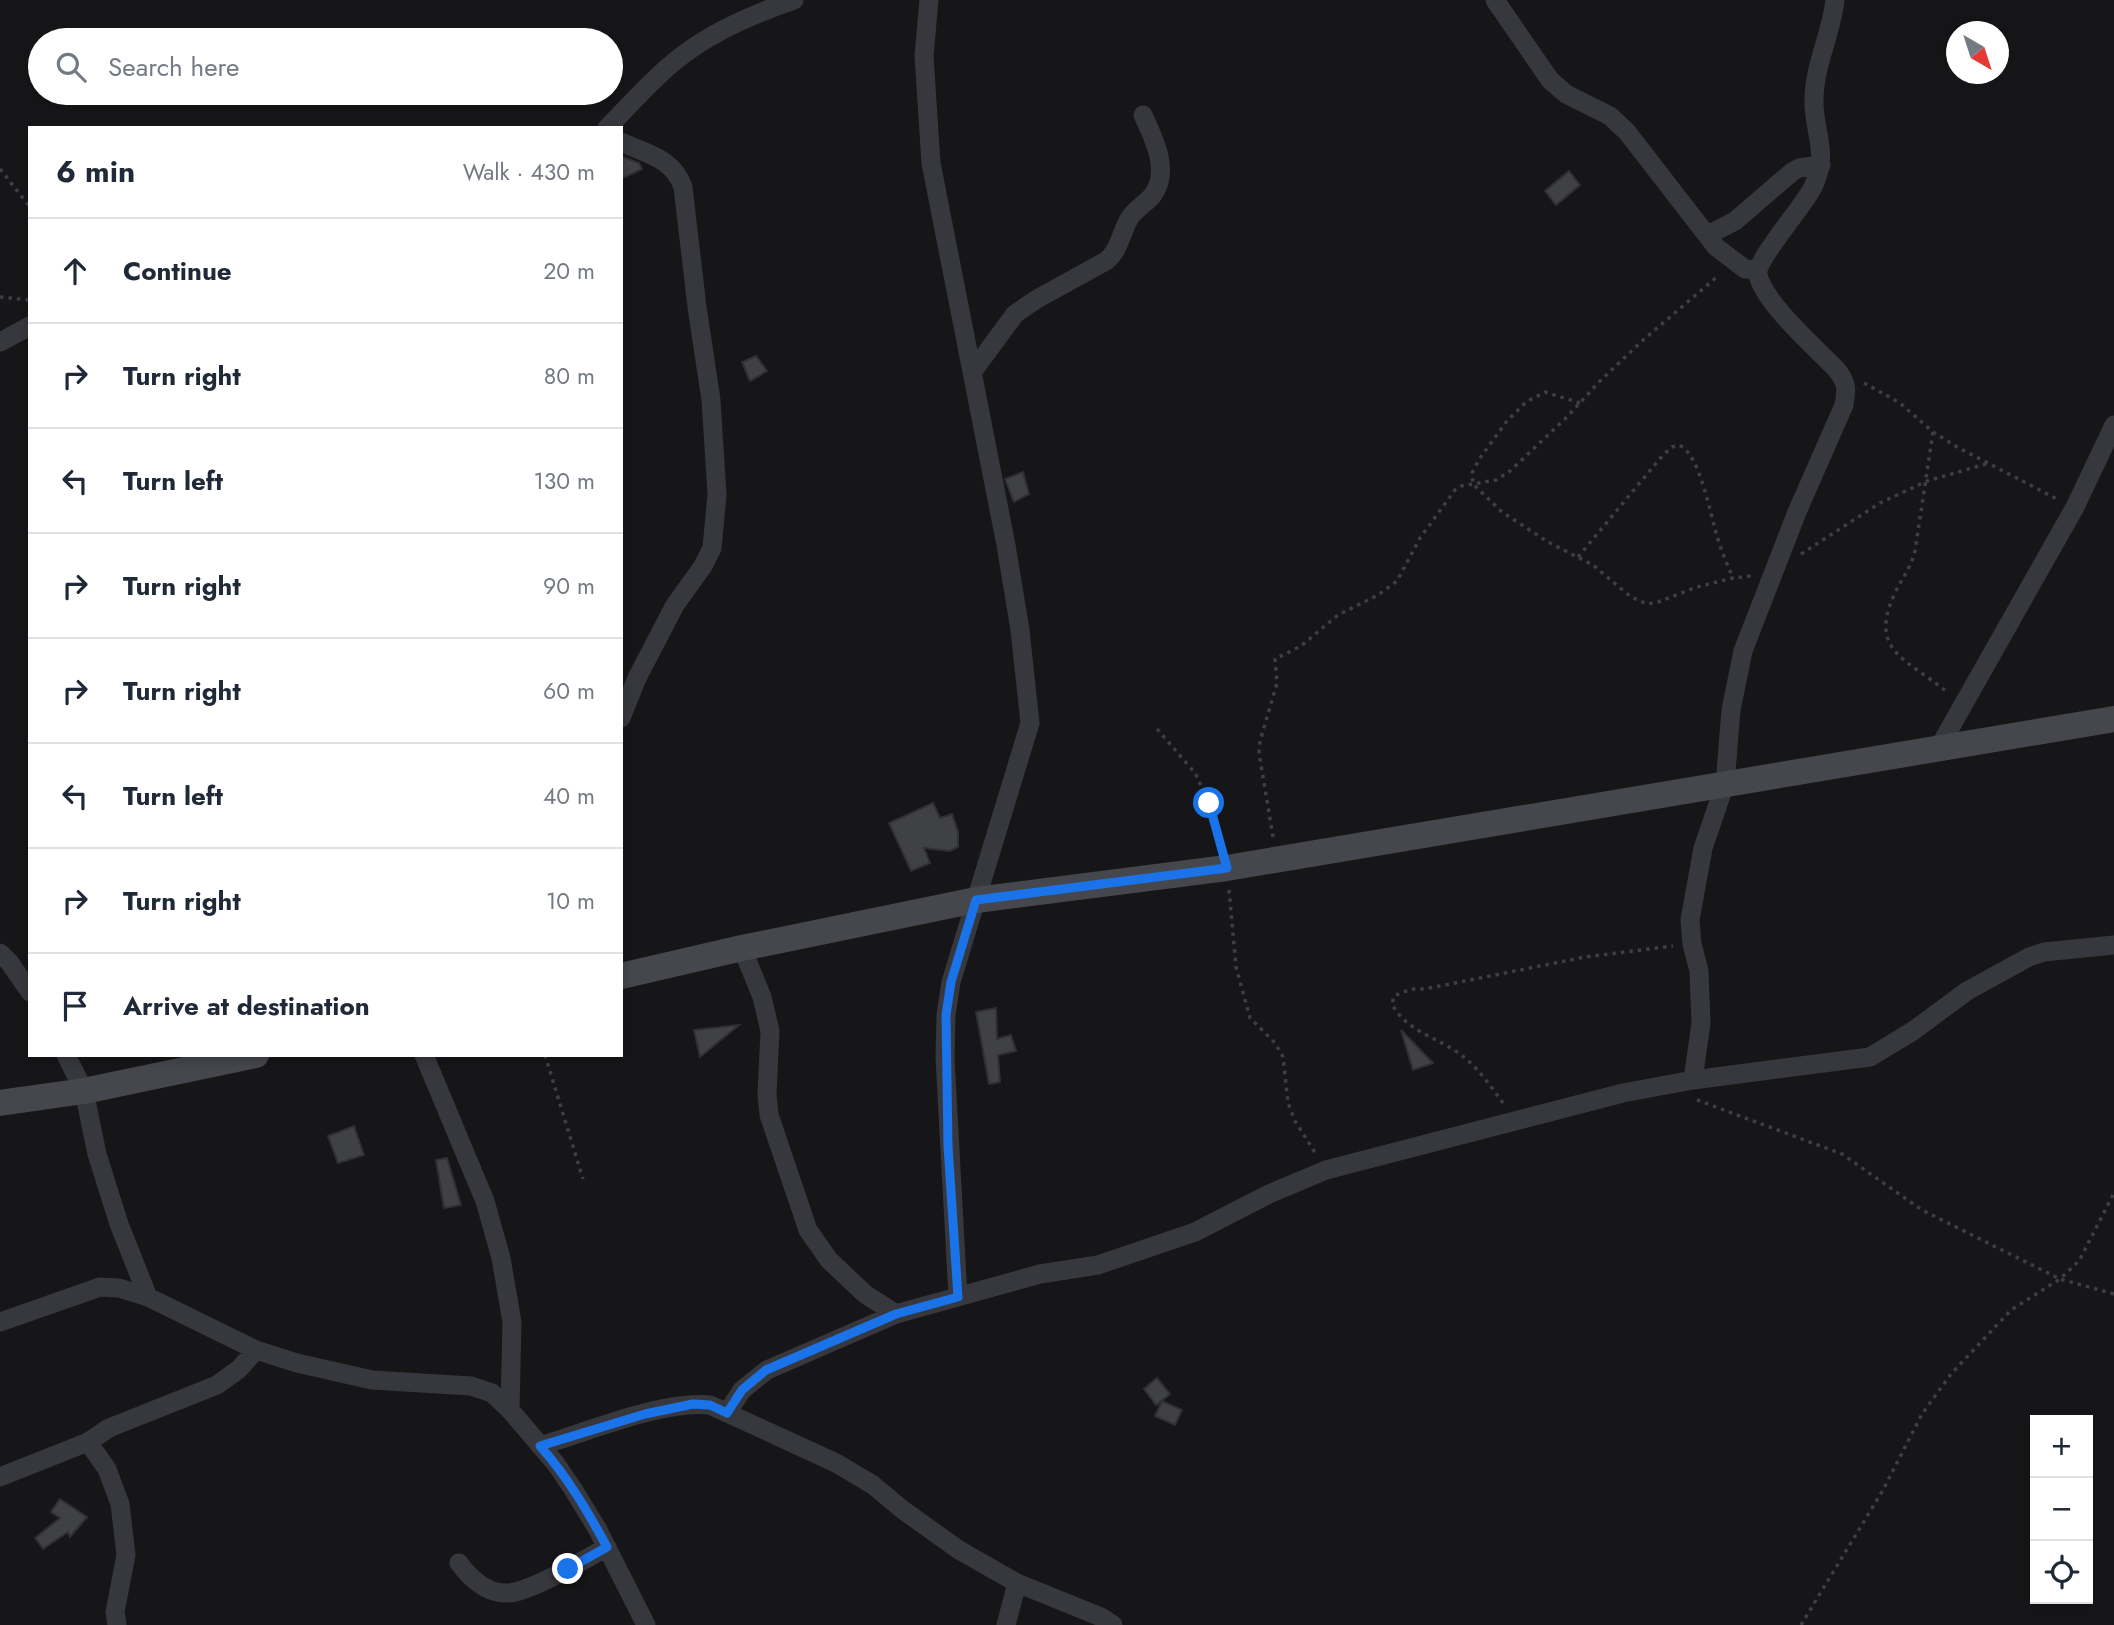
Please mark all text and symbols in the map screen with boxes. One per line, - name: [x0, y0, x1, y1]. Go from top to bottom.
- north arrow: [1946, 21, 2009, 84]
- search box: [28, 28, 623, 105]
- icon: search: [52, 48, 90, 86]
- text: Search here: [108, 48, 240, 86]
- text: 6 min: [56, 150, 135, 193]
- text: Walk · 430 m: [463, 155, 595, 189]
- icon: ahead: [56, 252, 94, 290]
- text: Continue: [123, 252, 232, 290]
- text: 20 m: [543, 254, 595, 288]
- icon: right: [56, 357, 94, 395]
- text: Turn right: [123, 357, 241, 395]
- text: 80 m: [544, 359, 595, 393]
- icon: left: [56, 462, 94, 500]
- text: Turn left: [123, 462, 223, 500]
- text: 130 m: [533, 464, 595, 498]
- icon: right: [56, 567, 94, 605]
- text: Turn right: [123, 567, 241, 605]
- text: 90 m: [543, 569, 595, 603]
- icon: right: [56, 672, 94, 710]
- text: Turn right: [123, 672, 241, 710]
- text: 60 m: [543, 674, 595, 708]
- icon: left: [56, 777, 94, 815]
- text: Turn left: [123, 777, 223, 815]
- text: 40 m: [543, 779, 595, 813]
- route start: [1193, 787, 1224, 818]
- icon: right: [56, 882, 94, 920]
- text: Turn right: [123, 882, 241, 920]
- text: 10 m: [546, 884, 595, 918]
- icon: arrive: [56, 987, 94, 1025]
- text: Arrive at destination: [123, 987, 370, 1025]
- map controls: [2030, 1415, 2093, 1604]
- button: +: [2030, 1415, 2093, 1478]
- button: −: [2030, 1478, 2093, 1541]
- button: locate: [2030, 1541, 2093, 1604]
- route end: [552, 1553, 583, 1584]

